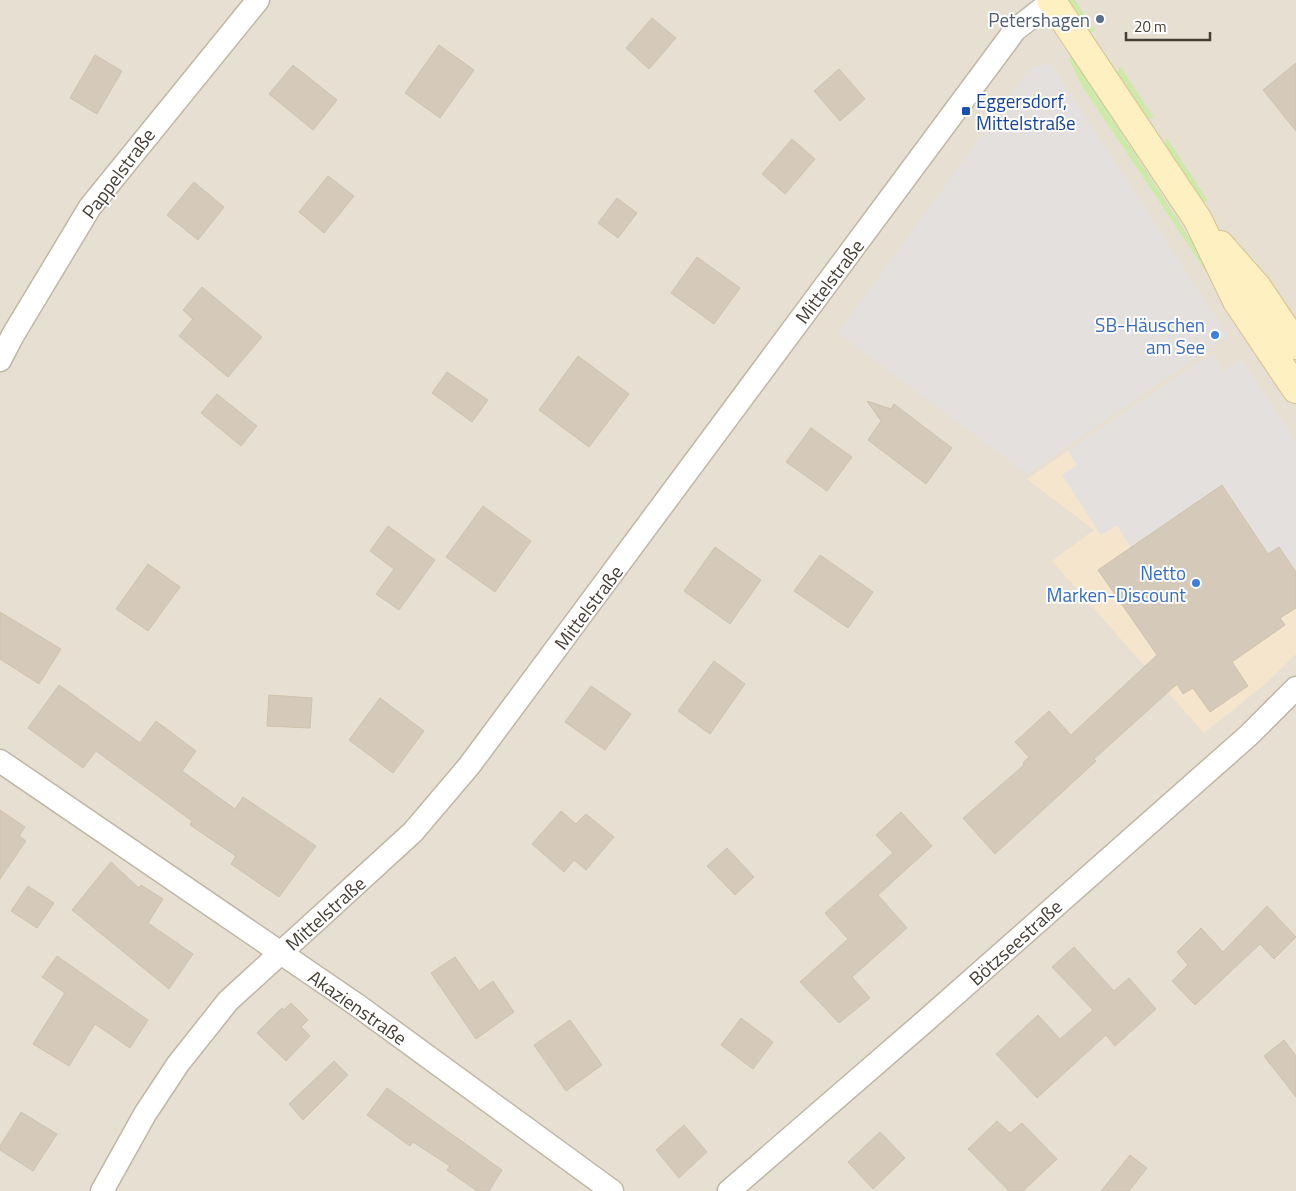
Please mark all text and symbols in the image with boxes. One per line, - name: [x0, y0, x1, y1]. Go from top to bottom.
- place label: Petershagen: [988, 5, 1090, 34]
- scale bar: [1126, 10, 1210, 42]
- marker: Petershagen: [1094, 13, 1106, 25]
- text: 20 m: [1134, 15, 1167, 38]
- place label: Eggersdorf, Mittelstraße: [976, 86, 1076, 137]
- marker: Eggersdorf, Mittelstraße: [960, 105, 972, 117]
- street label: Pappelstraße: [74, 122, 162, 224]
- street label: Mittelstraße: [787, 233, 871, 329]
- place label: SB-Häuschen am See: [1095, 310, 1205, 361]
- marker: SB-Häuschen am See: [1209, 329, 1221, 341]
- place label: Netto Marken-Discount: [1047, 558, 1186, 609]
- street label: Mittelstraße: [546, 559, 630, 655]
- marker: Netto Marken-Discount: [1190, 577, 1202, 589]
- street label: Mittelstraße: [278, 869, 372, 957]
- street label: Bötzseestraße: [962, 892, 1068, 992]
- street label: Akazienstraße: [303, 962, 413, 1052]

